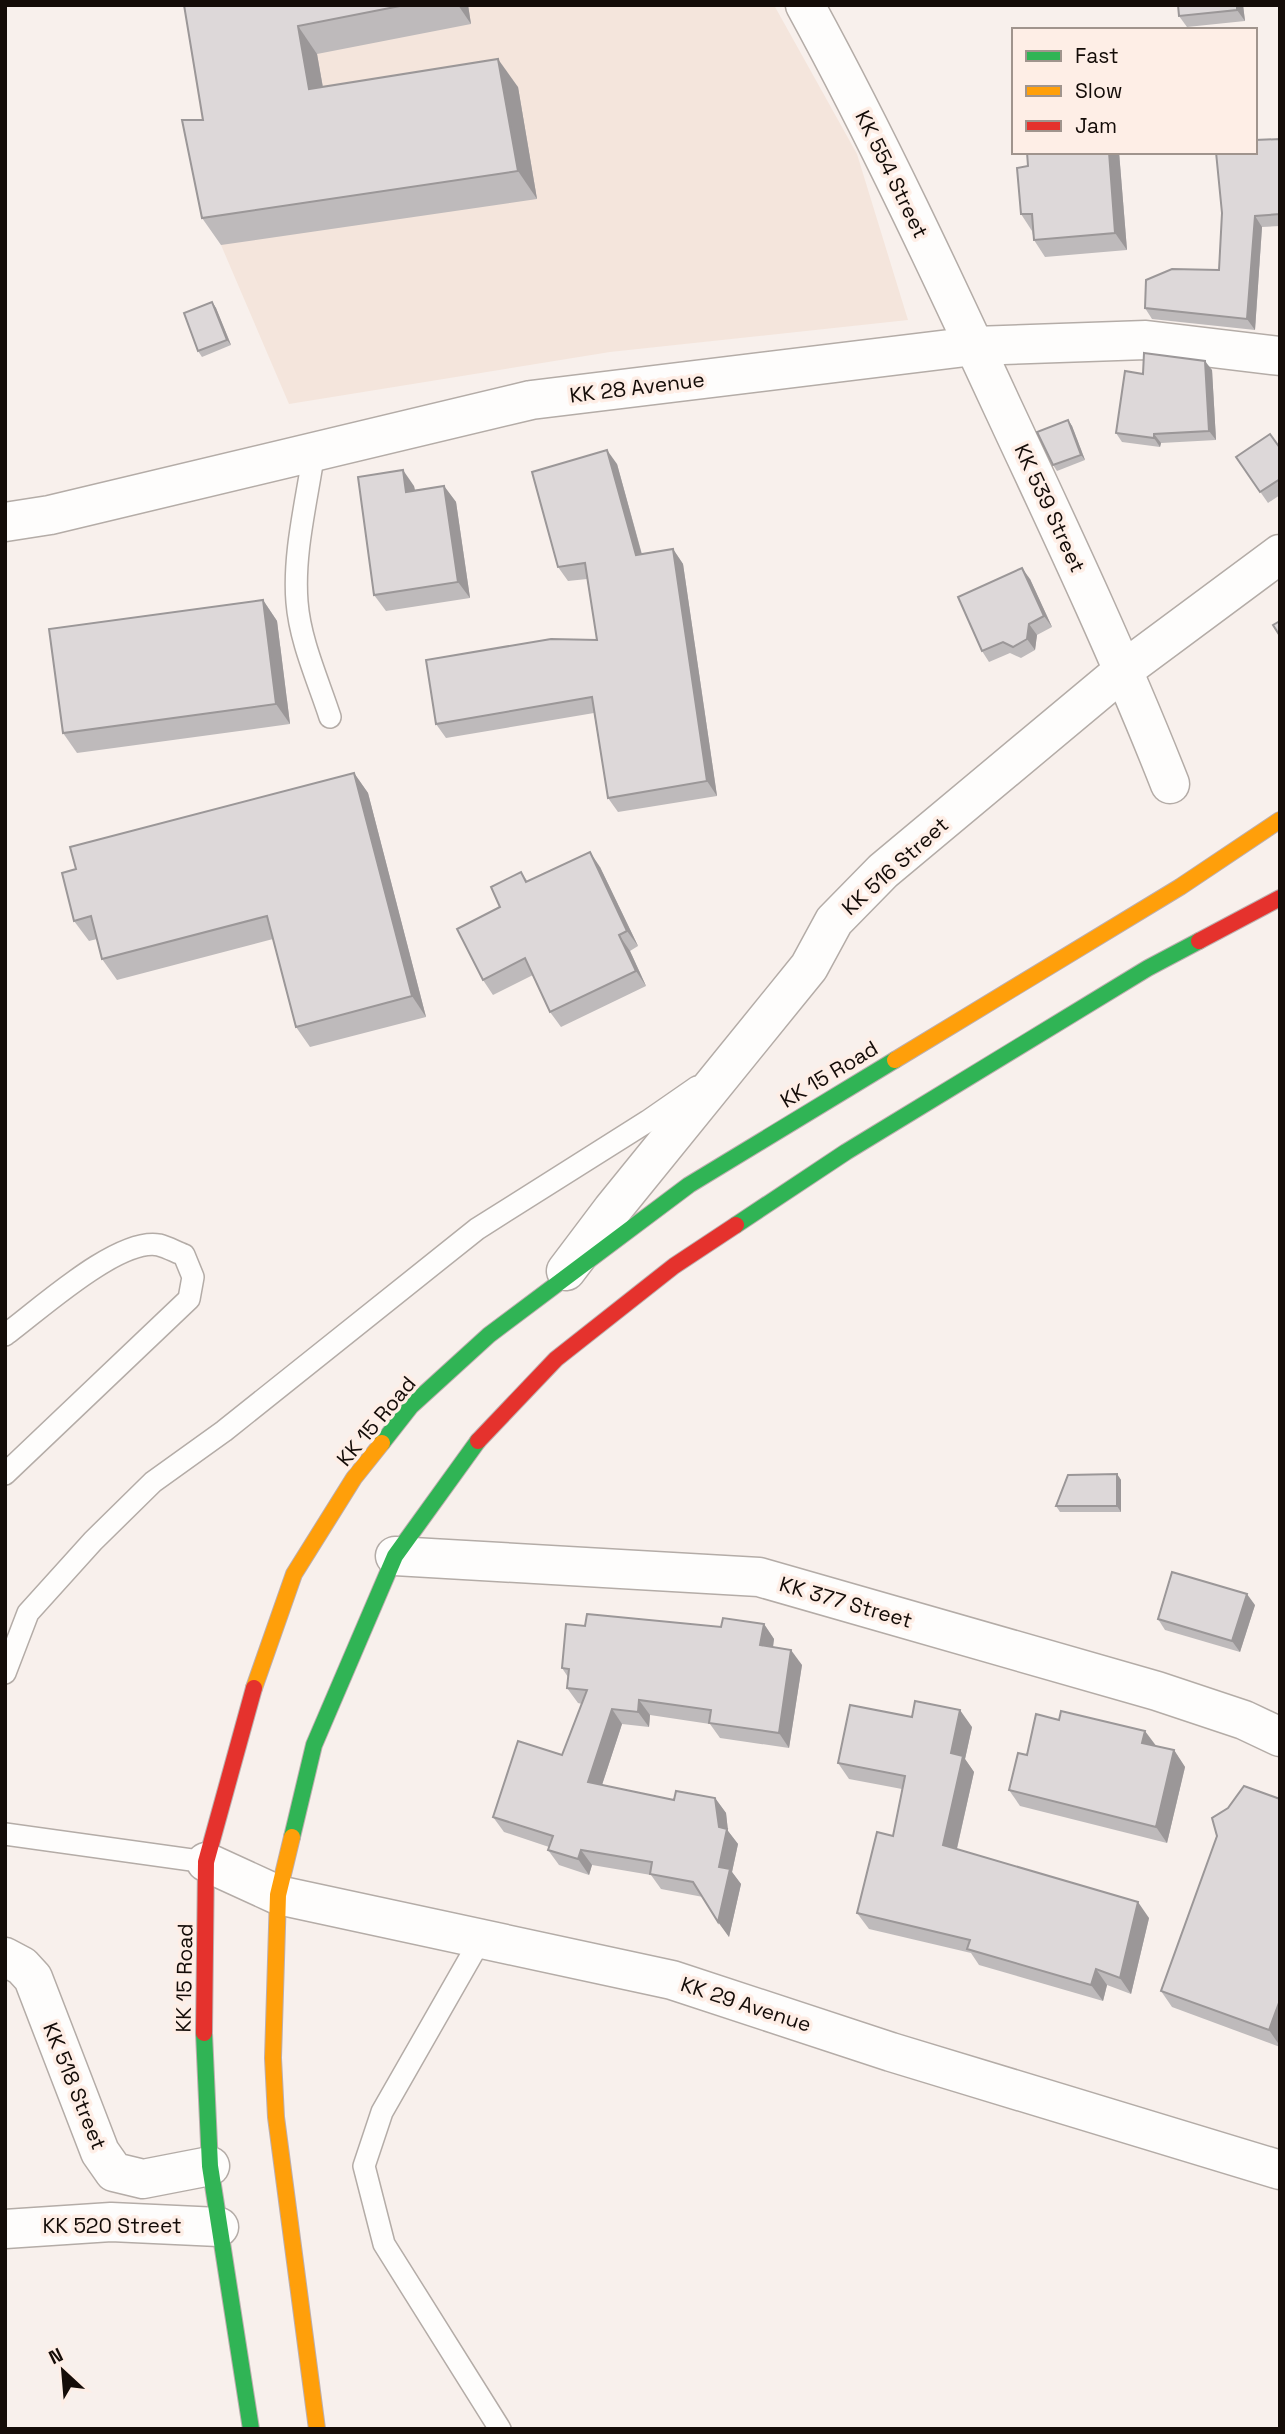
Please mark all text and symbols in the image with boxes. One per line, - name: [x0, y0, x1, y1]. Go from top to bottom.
- legend: [1012, 28, 1257, 154]
- text: Fast: [1075, 42, 1119, 69]
- text: Slow: [1075, 77, 1123, 104]
- street label: KK 554 Street: [849, 106, 935, 242]
- text: Jam: [1075, 112, 1117, 139]
- street label: KK 28 Avenue: [568, 365, 706, 409]
- street label: KK 539 Street: [1008, 439, 1092, 577]
- street label: KK 516 Street: [836, 811, 954, 921]
- street label: KK 15 Road: [775, 1034, 883, 1114]
- street label: KK 15 Road: [331, 1370, 421, 1472]
- street label: KK 377 Street: [776, 1570, 916, 1634]
- street label: KK 15 Road: [170, 1923, 198, 2033]
- street label: KK 29 Avenue: [677, 1970, 815, 2038]
- street label: KK 518 Street: [37, 2018, 113, 2154]
- street label: KK 520 Street: [42, 2212, 182, 2239]
- north arrow: [28, 2336, 98, 2406]
- text: N: [45, 2342, 67, 2370]

